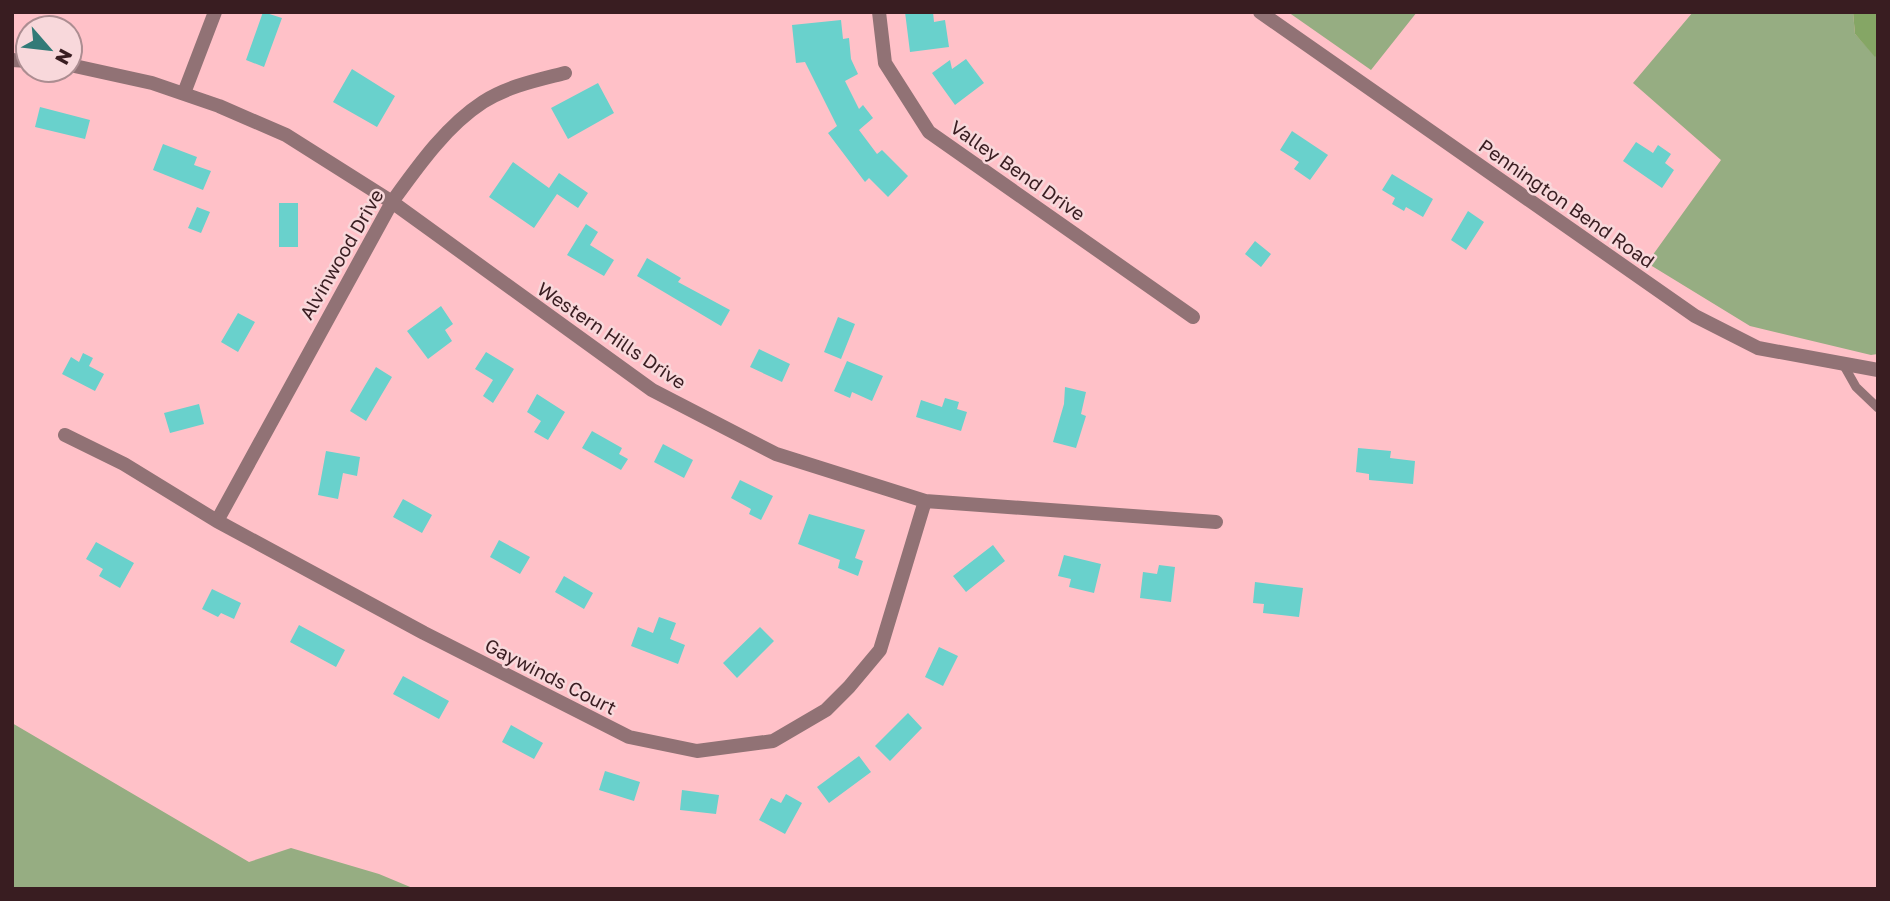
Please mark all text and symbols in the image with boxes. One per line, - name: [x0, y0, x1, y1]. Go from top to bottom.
- north arrow: [14, 14, 84, 84]
- text: N: [51, 45, 78, 69]
- street label: Valley Bend Drive: [946, 115, 1090, 225]
- street label: Pennington Bend Road: [1475, 134, 1659, 272]
- street label: Alvinwood Drive: [294, 185, 388, 323]
- street label: Western Hills Drive: [533, 277, 691, 393]
- street label: Gaywinds Court: [481, 633, 621, 719]

